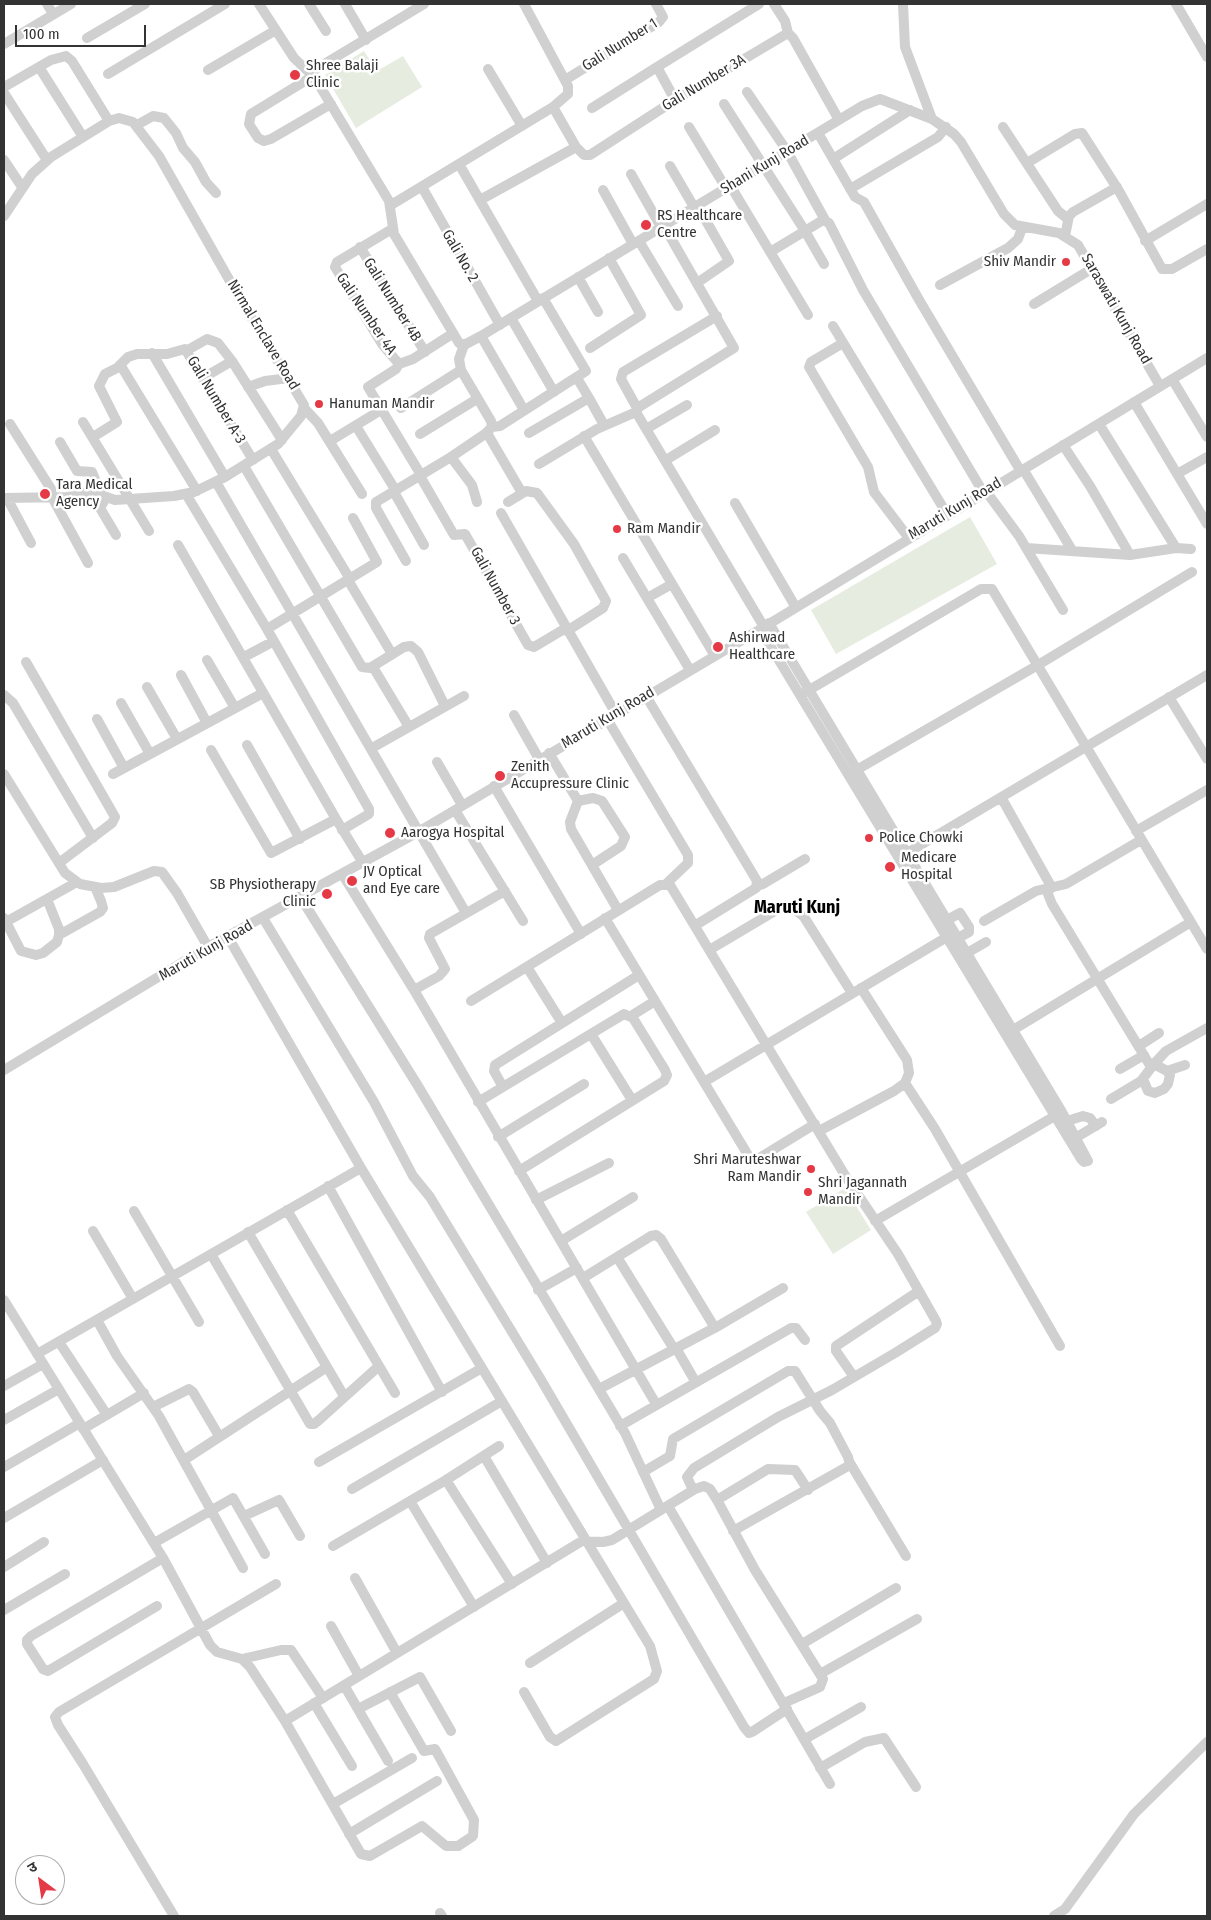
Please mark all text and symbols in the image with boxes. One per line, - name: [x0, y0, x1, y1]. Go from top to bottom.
- scale bar: [18, 15, 149, 47]
- street label: Gali Number 1: [579, 15, 661, 75]
- text: 100 m: [23, 25, 60, 43]
- street label: Gali Number 3A: [659, 51, 749, 115]
- place label: Shree Balaji Clinic: [306, 57, 379, 92]
- marker: Shree Balaji Clinic: [288, 68, 302, 82]
- street label: Shani Kunj Road: [718, 132, 812, 198]
- place label: RS Healthcare Centre: [657, 207, 742, 242]
- marker: RS Healthcare Centre: [639, 218, 653, 232]
- street label: Gali No. 2: [438, 227, 482, 285]
- street label: Saraswati Kunj Road: [1077, 251, 1155, 367]
- place label: Shiv Mandir: [984, 253, 1056, 271]
- street label: Gali Number 4B: [359, 255, 425, 345]
- marker: Shiv Mandir: [1060, 256, 1072, 268]
- street label: Gali Number 4A: [332, 270, 400, 358]
- street label: Nirmal Enclave Road: [223, 277, 303, 393]
- street label: Gali Number A-3: [183, 353, 249, 447]
- place label: Hanuman Mandir: [329, 395, 434, 413]
- marker: Hanuman Mandir: [313, 398, 325, 410]
- street label: Maruti Kunj Road: [905, 474, 1005, 544]
- place label: Tara Medical Agency: [56, 476, 133, 511]
- marker: Tara Medical Agency: [38, 487, 52, 501]
- place label: Ram Mandir: [627, 520, 700, 538]
- marker: Ram Mandir: [611, 523, 623, 535]
- street label: Gali Number 3: [466, 544, 524, 628]
- place label: Ashirwad Healthcare: [729, 629, 795, 664]
- marker: Ashirwad Healthcare: [711, 640, 725, 654]
- street label: Maruti Kunj Road: [558, 683, 658, 753]
- place label: Zenith Accupressure Clinic: [511, 758, 629, 793]
- marker: Zenith Accupressure Clinic: [493, 769, 507, 783]
- place label: Aarogya Hospital: [401, 824, 504, 842]
- marker: Aarogya Hospital: [383, 826, 397, 840]
- place label: Police Chowki: [879, 829, 963, 847]
- marker: Police Chowki: [863, 832, 875, 844]
- place label: Medicare Hospital: [901, 849, 957, 884]
- marker: Medicare Hospital: [883, 860, 897, 874]
- place label: JV Optical and Eye care: [363, 863, 440, 898]
- marker: JV Optical and Eye care: [345, 874, 359, 888]
- place label: SB Physiotherapy Clinic: [210, 876, 316, 911]
- marker: SB Physiotherapy Clinic: [320, 887, 334, 901]
- district label: Maruti Kunj: [754, 897, 840, 919]
- street label: Maruti Kunj Road: [156, 917, 256, 985]
- place label: Shri Maruteshwar Ram Mandir: [693, 1151, 801, 1186]
- marker: Shri Maruteshwar Ram Mandir: [805, 1163, 817, 1175]
- place label: Shri Jagannath Mandir: [818, 1174, 907, 1209]
- marker: Shri Jagannath Mandir: [802, 1186, 814, 1198]
- north arrow: [15, 1855, 65, 1905]
- text: उ: [25, 1858, 40, 1877]

